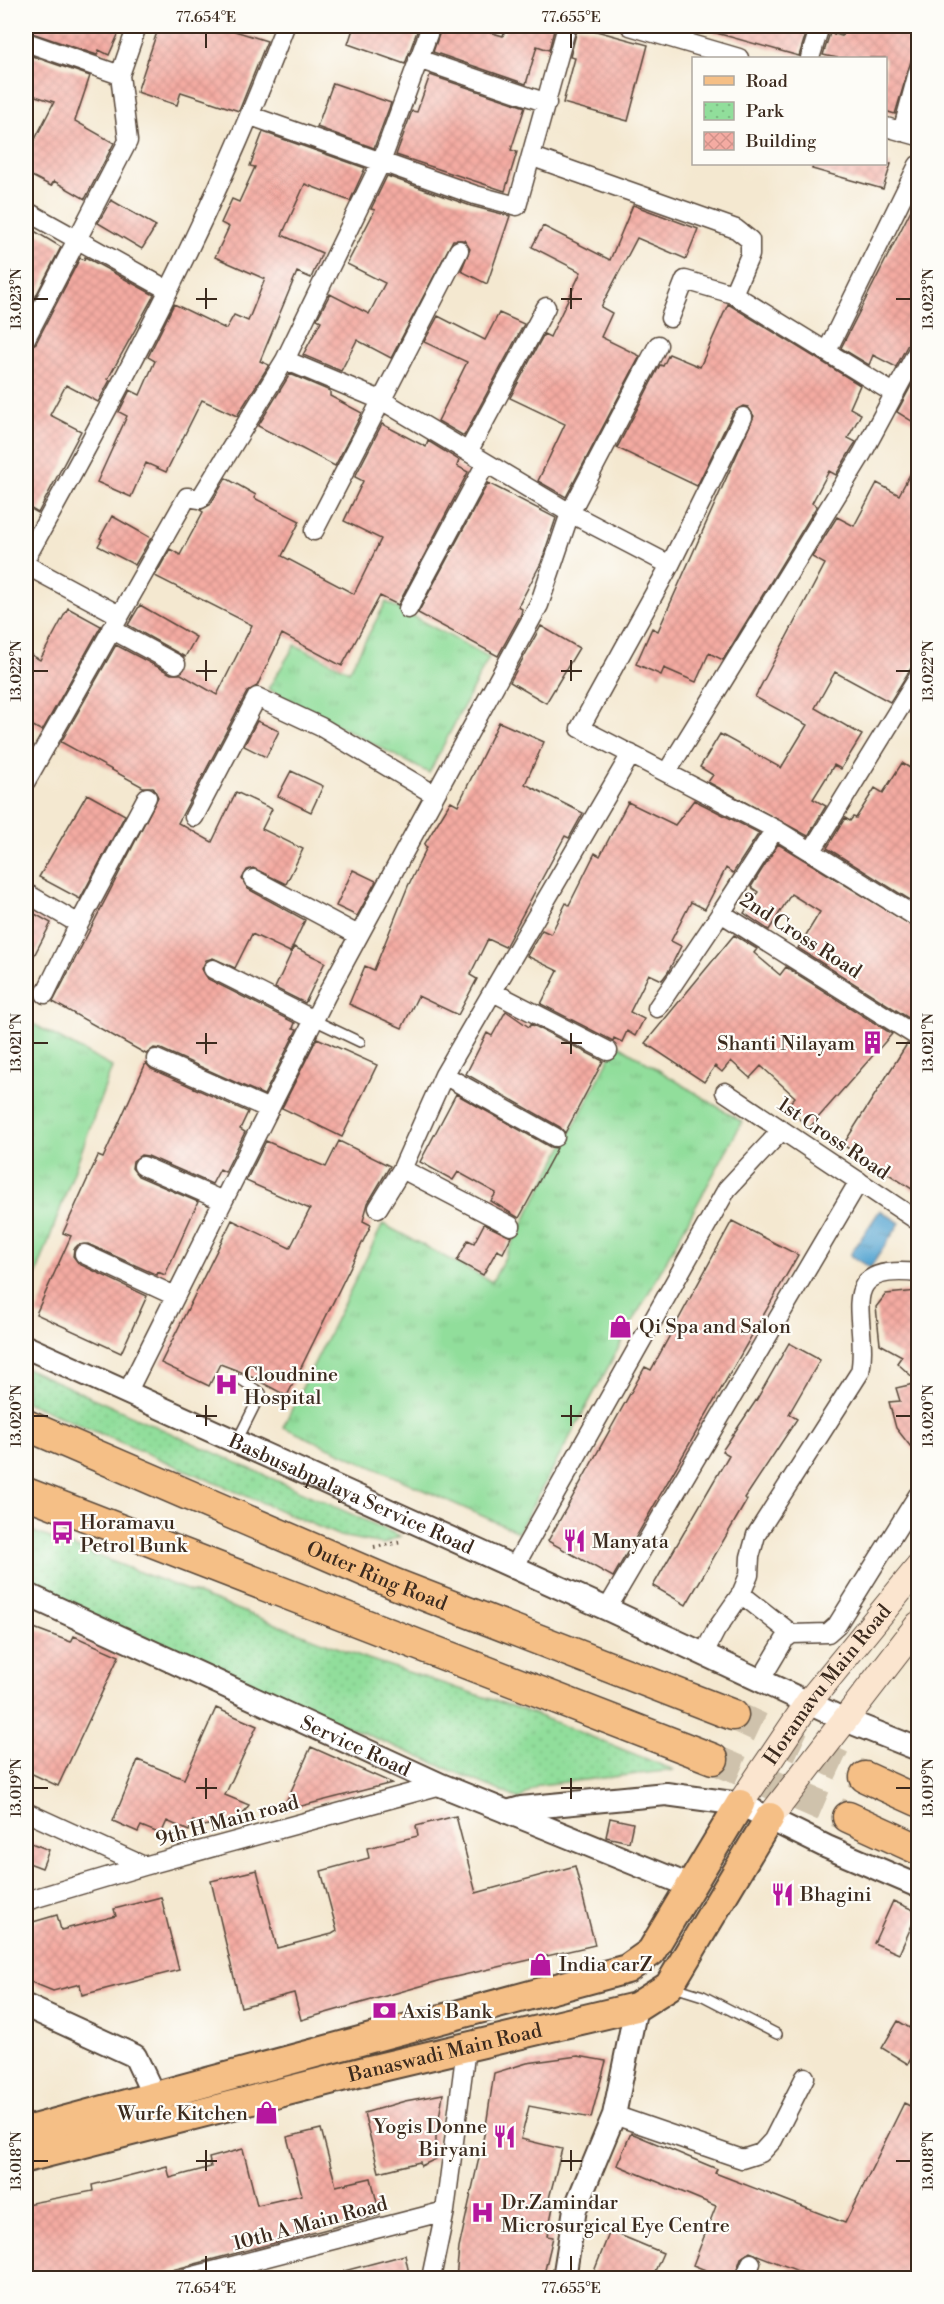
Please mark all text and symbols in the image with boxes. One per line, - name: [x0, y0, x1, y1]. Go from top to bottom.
- text: 77.654°E: [176, 8, 236, 27]
- text: 77.655°E: [541, 8, 601, 27]
- legend: [692, 57, 887, 165]
- text: Road: [746, 70, 789, 93]
- text: Park: [746, 100, 785, 123]
- text: Building: [745, 130, 817, 153]
- text: 13.023°N: [7, 268, 26, 330]
- text: 13.023°N: [919, 268, 938, 330]
- text: 13.022°N: [7, 640, 26, 702]
- text: 13.022°N: [919, 640, 938, 702]
- street label: 2nd Cross Road: [735, 888, 866, 985]
- text: 13.021°N: [7, 1013, 26, 1073]
- text: 13.021°N: [919, 1013, 938, 1073]
- building icon: Shanti Nilayam: [860, 1030, 886, 1056]
- place label: Shanti Nilayam: [717, 1032, 855, 1057]
- street label: 1st Cross Road: [772, 1092, 895, 1186]
- shop icon: Qi Spa and Salon: [608, 1313, 634, 1339]
- place label: Qi Spa and Salon: [639, 1315, 791, 1340]
- place label: Cloudnine Hospital: [244, 1363, 338, 1411]
- hospital icon: Cloudnine Hospital: [213, 1372, 239, 1398]
- text: 13.020°N: [7, 1385, 26, 1447]
- text: 13.020°N: [919, 1385, 938, 1447]
- street label: Basbusabpalaya Service Road: [224, 1429, 478, 1561]
- place label: Horamavu Petrol Bunk: [80, 1511, 189, 1559]
- bus stop icon: Horamavu Petrol Bunk: [49, 1520, 75, 1546]
- restaurant icon: Manyata: [561, 1528, 587, 1554]
- place label: Manyata: [592, 1530, 670, 1555]
- street label: Outer Ring Road: [302, 1536, 451, 1617]
- street label: Horamavu Main Road: [759, 1599, 898, 1770]
- street label: Service Road: [296, 1711, 415, 1783]
- text: 13.019°N: [7, 1758, 26, 1818]
- text: 13.019°N: [919, 1758, 938, 1818]
- street label: 9th H Main road: [153, 1790, 302, 1853]
- restaurant icon: Bhagini: [769, 1881, 795, 1907]
- place label: Bhagini: [799, 1883, 872, 1908]
- shop icon: India carZ: [528, 1951, 554, 1977]
- place label: India carZ: [559, 1953, 653, 1978]
- bank icon: Axis Bank: [371, 1998, 397, 2024]
- place label: Axis Bank: [401, 2000, 493, 2025]
- street label: Banaswadi Main Road: [345, 2018, 545, 2089]
- shop icon: Wurfe Kitchen: [253, 2100, 279, 2126]
- place label: Wurfe Kitchen: [116, 2102, 248, 2127]
- place label: Yogis Donne Biryani: [373, 2115, 487, 2163]
- restaurant icon: Yogis Donne Biryani: [492, 2124, 518, 2150]
- text: 13.018°N: [7, 2131, 26, 2191]
- text: 13.018°N: [919, 2131, 938, 2191]
- place label: Dr.Zamindar Microsurgical Eye Centre: [501, 2191, 730, 2239]
- street label: 10th A Main Road: [230, 2192, 391, 2257]
- hospital icon: Dr.Zamindar Microsurgical Eye Centre: [470, 2200, 496, 2226]
- text: 77.654°E: [176, 2279, 236, 2298]
- text: 77.655°E: [541, 2279, 601, 2298]

